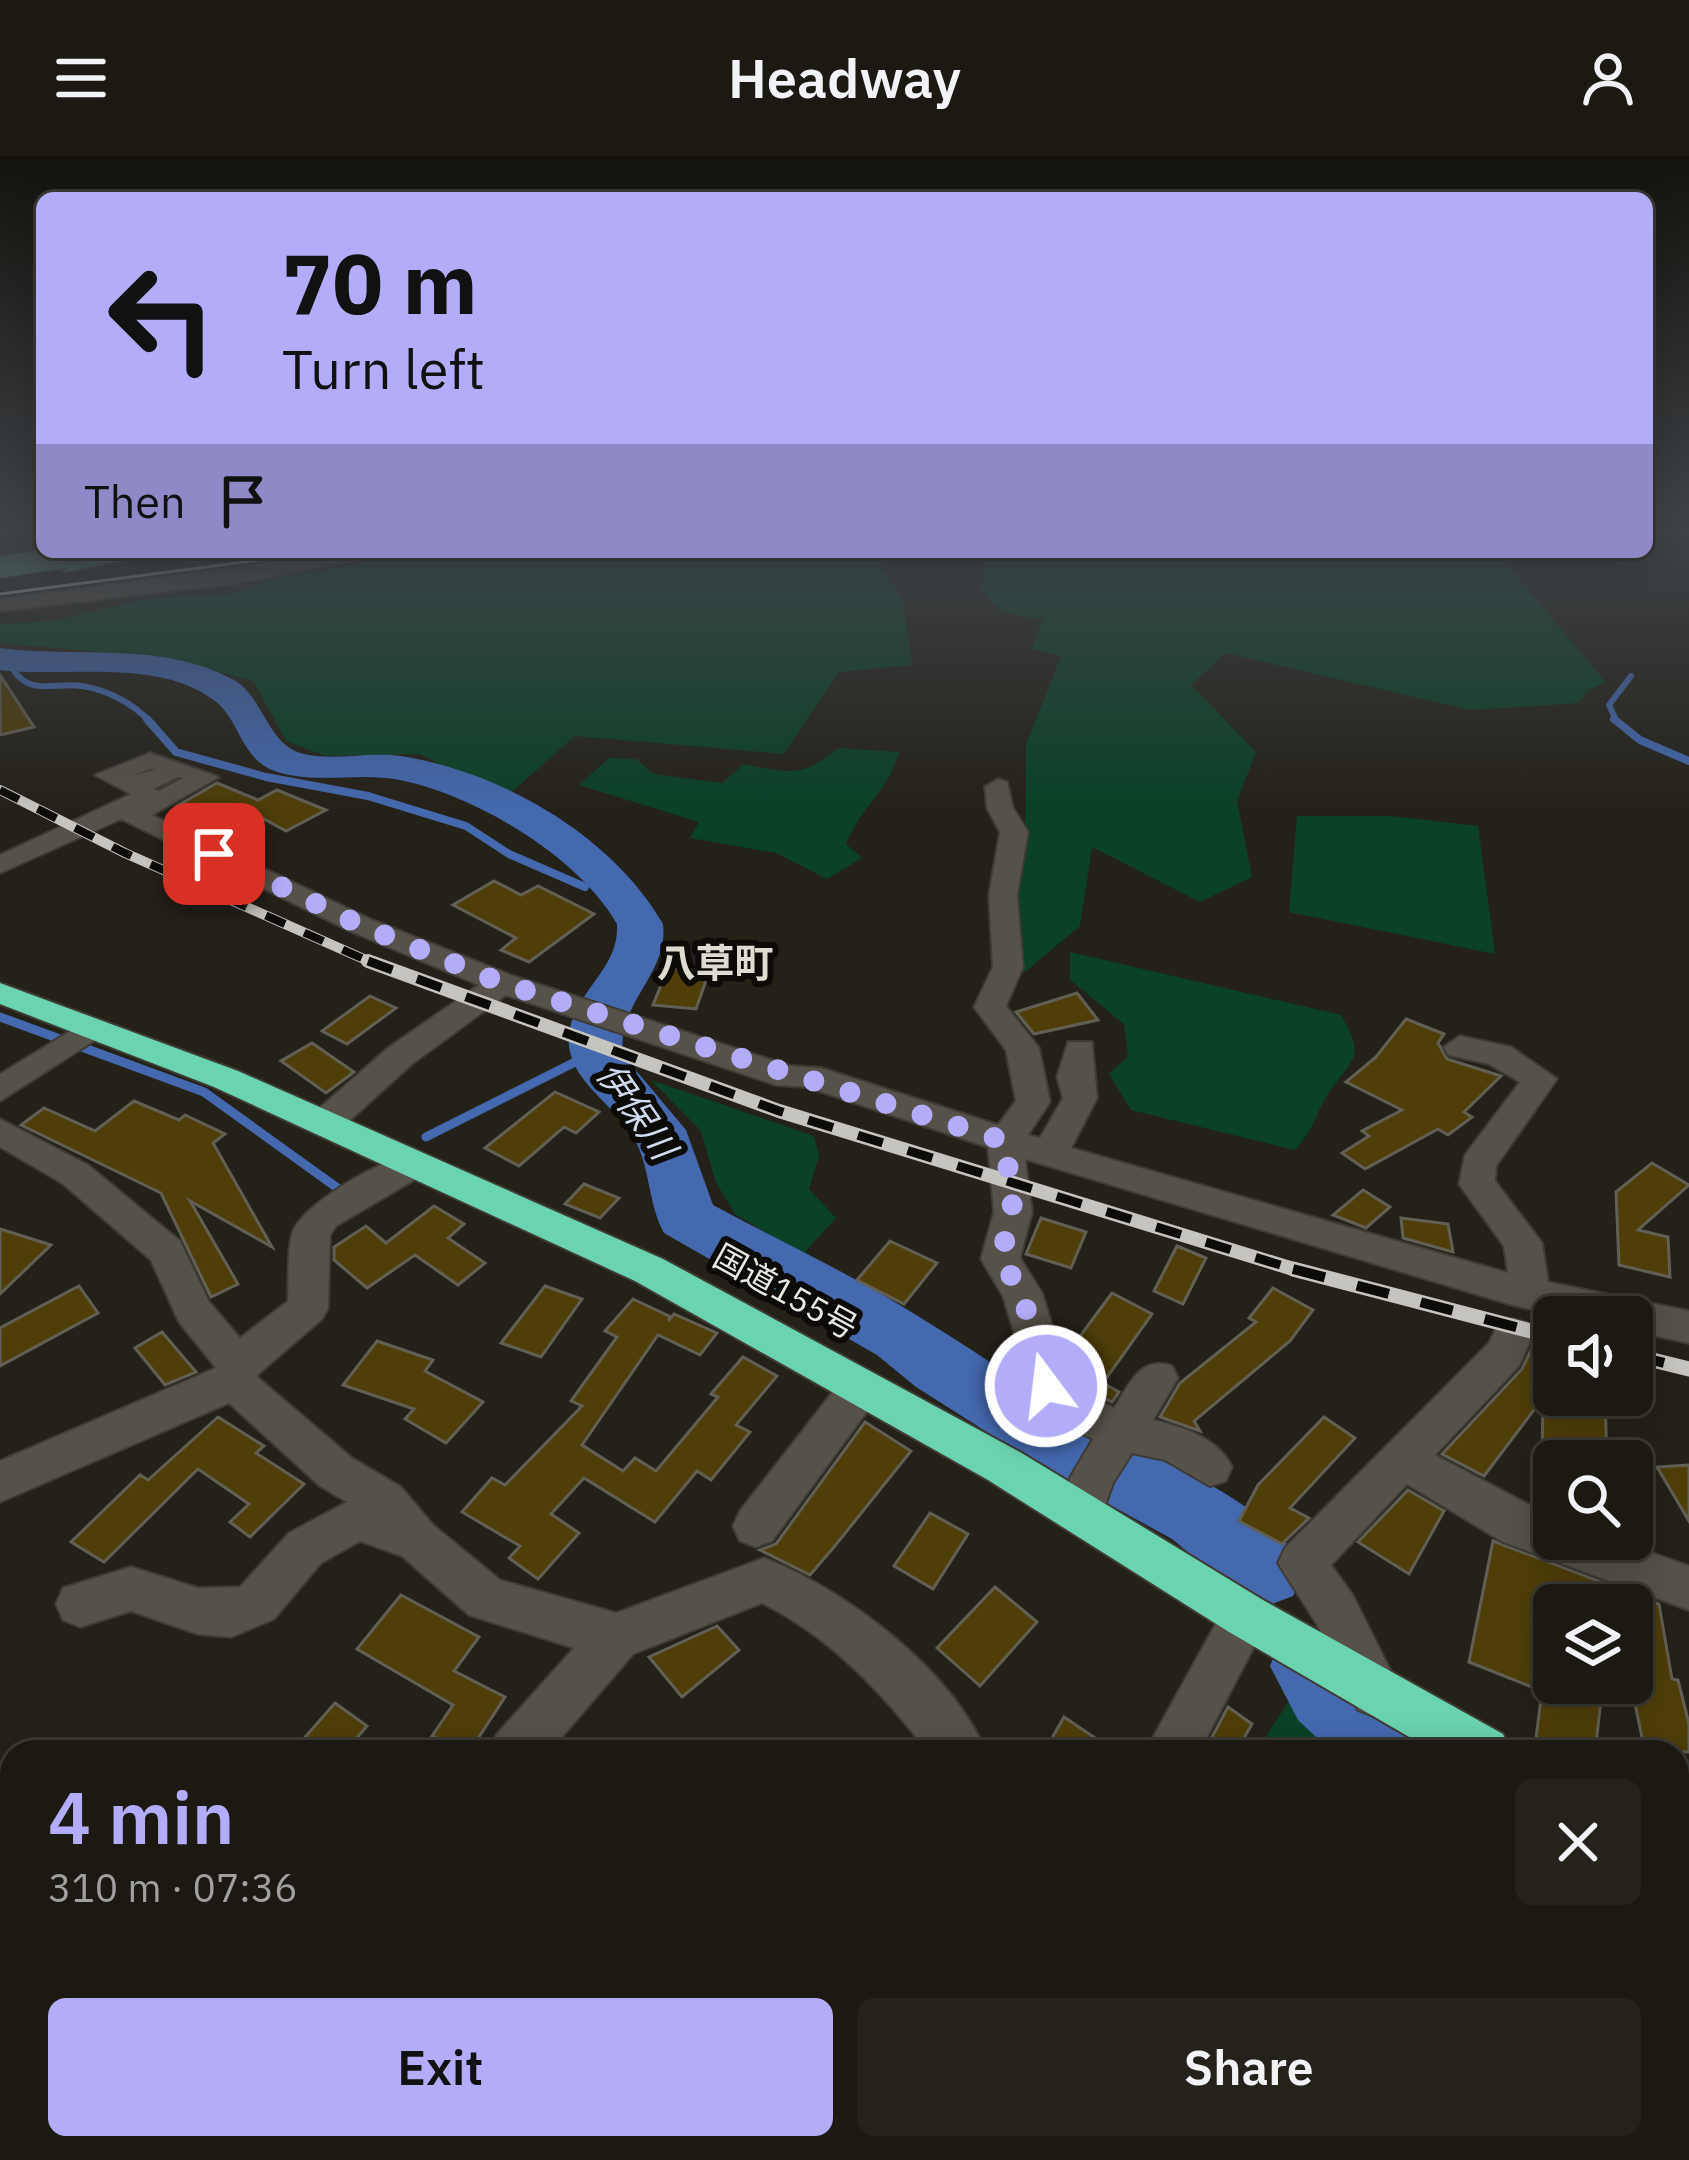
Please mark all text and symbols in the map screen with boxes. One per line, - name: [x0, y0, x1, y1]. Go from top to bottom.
- text: Headway: [728, 43, 961, 113]
- icon: menu: [48, 45, 114, 111]
- icon: person: [1575, 45, 1641, 111]
- text: 70 m: [282, 228, 478, 337]
- icon: left: [84, 240, 240, 396]
- text: Turn left: [282, 334, 485, 404]
- icon: arrive: [210, 468, 276, 534]
- text: Then: [84, 472, 186, 530]
- pin: [163, 803, 265, 905]
- icon: arrive: [181, 821, 247, 887]
- district label: 八草町: [656, 937, 774, 988]
- water label: 伊保川: [587, 1052, 690, 1171]
- street label: 国道155号: [706, 1234, 866, 1348]
- map controls: [1533, 1296, 1653, 1704]
- button: sound: [1533, 1296, 1653, 1416]
- position arrow: [983, 1323, 1109, 1449]
- button: search: [1533, 1440, 1653, 1560]
- button: layers: [1533, 1584, 1653, 1704]
- text: 4 min: [48, 1770, 234, 1864]
- button: close: [1515, 1779, 1641, 1905]
- text: 310 m · 07:36: [48, 1862, 298, 1913]
- button: Exit: [48, 1998, 833, 2136]
- button: Share: [857, 1998, 1641, 2136]

